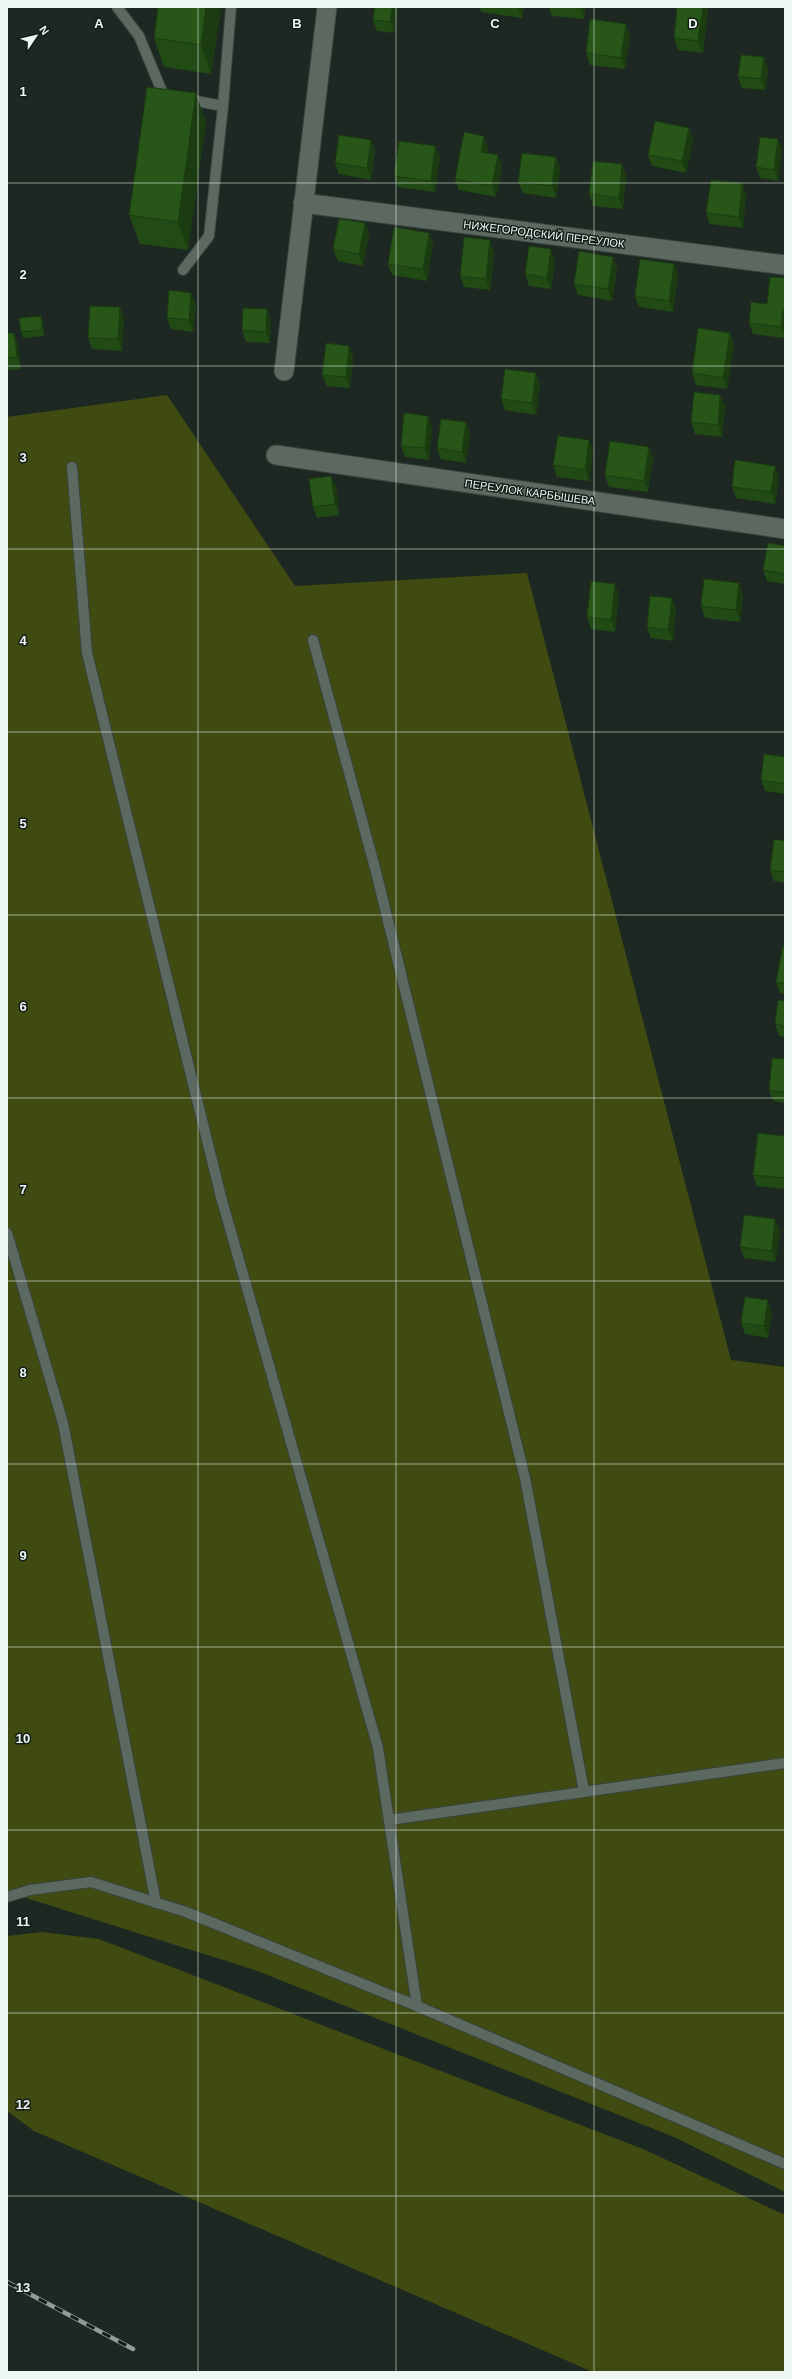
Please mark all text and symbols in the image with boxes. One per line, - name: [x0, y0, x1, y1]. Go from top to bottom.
- north arrow: [16, 16, 56, 56]
- text: A: [94, 16, 104, 31]
- text: B: [292, 16, 302, 31]
- text: C: [490, 16, 500, 31]
- text: D: [688, 16, 698, 31]
- text: N: [37, 24, 51, 37]
- text: 1: [19, 84, 27, 99]
- street label: НИЖЕГОРОДСКИЙ ПЕРЕУЛОК: [463, 218, 626, 250]
- text: 2: [19, 267, 27, 282]
- text: 3: [19, 450, 27, 465]
- street label: ПЕРЕУЛОК КАРБЫШЕВА: [464, 477, 597, 507]
- text: 4: [19, 633, 27, 648]
- text: 5: [19, 816, 27, 831]
- text: 6: [19, 999, 27, 1014]
- text: 7: [19, 1182, 27, 1197]
- text: 8: [19, 1365, 27, 1380]
- text: 9: [19, 1548, 27, 1563]
- text: 10: [16, 1731, 30, 1746]
- text: 11: [16, 1914, 30, 1929]
- text: 12: [16, 2097, 30, 2112]
- text: 13: [16, 2280, 30, 2295]

